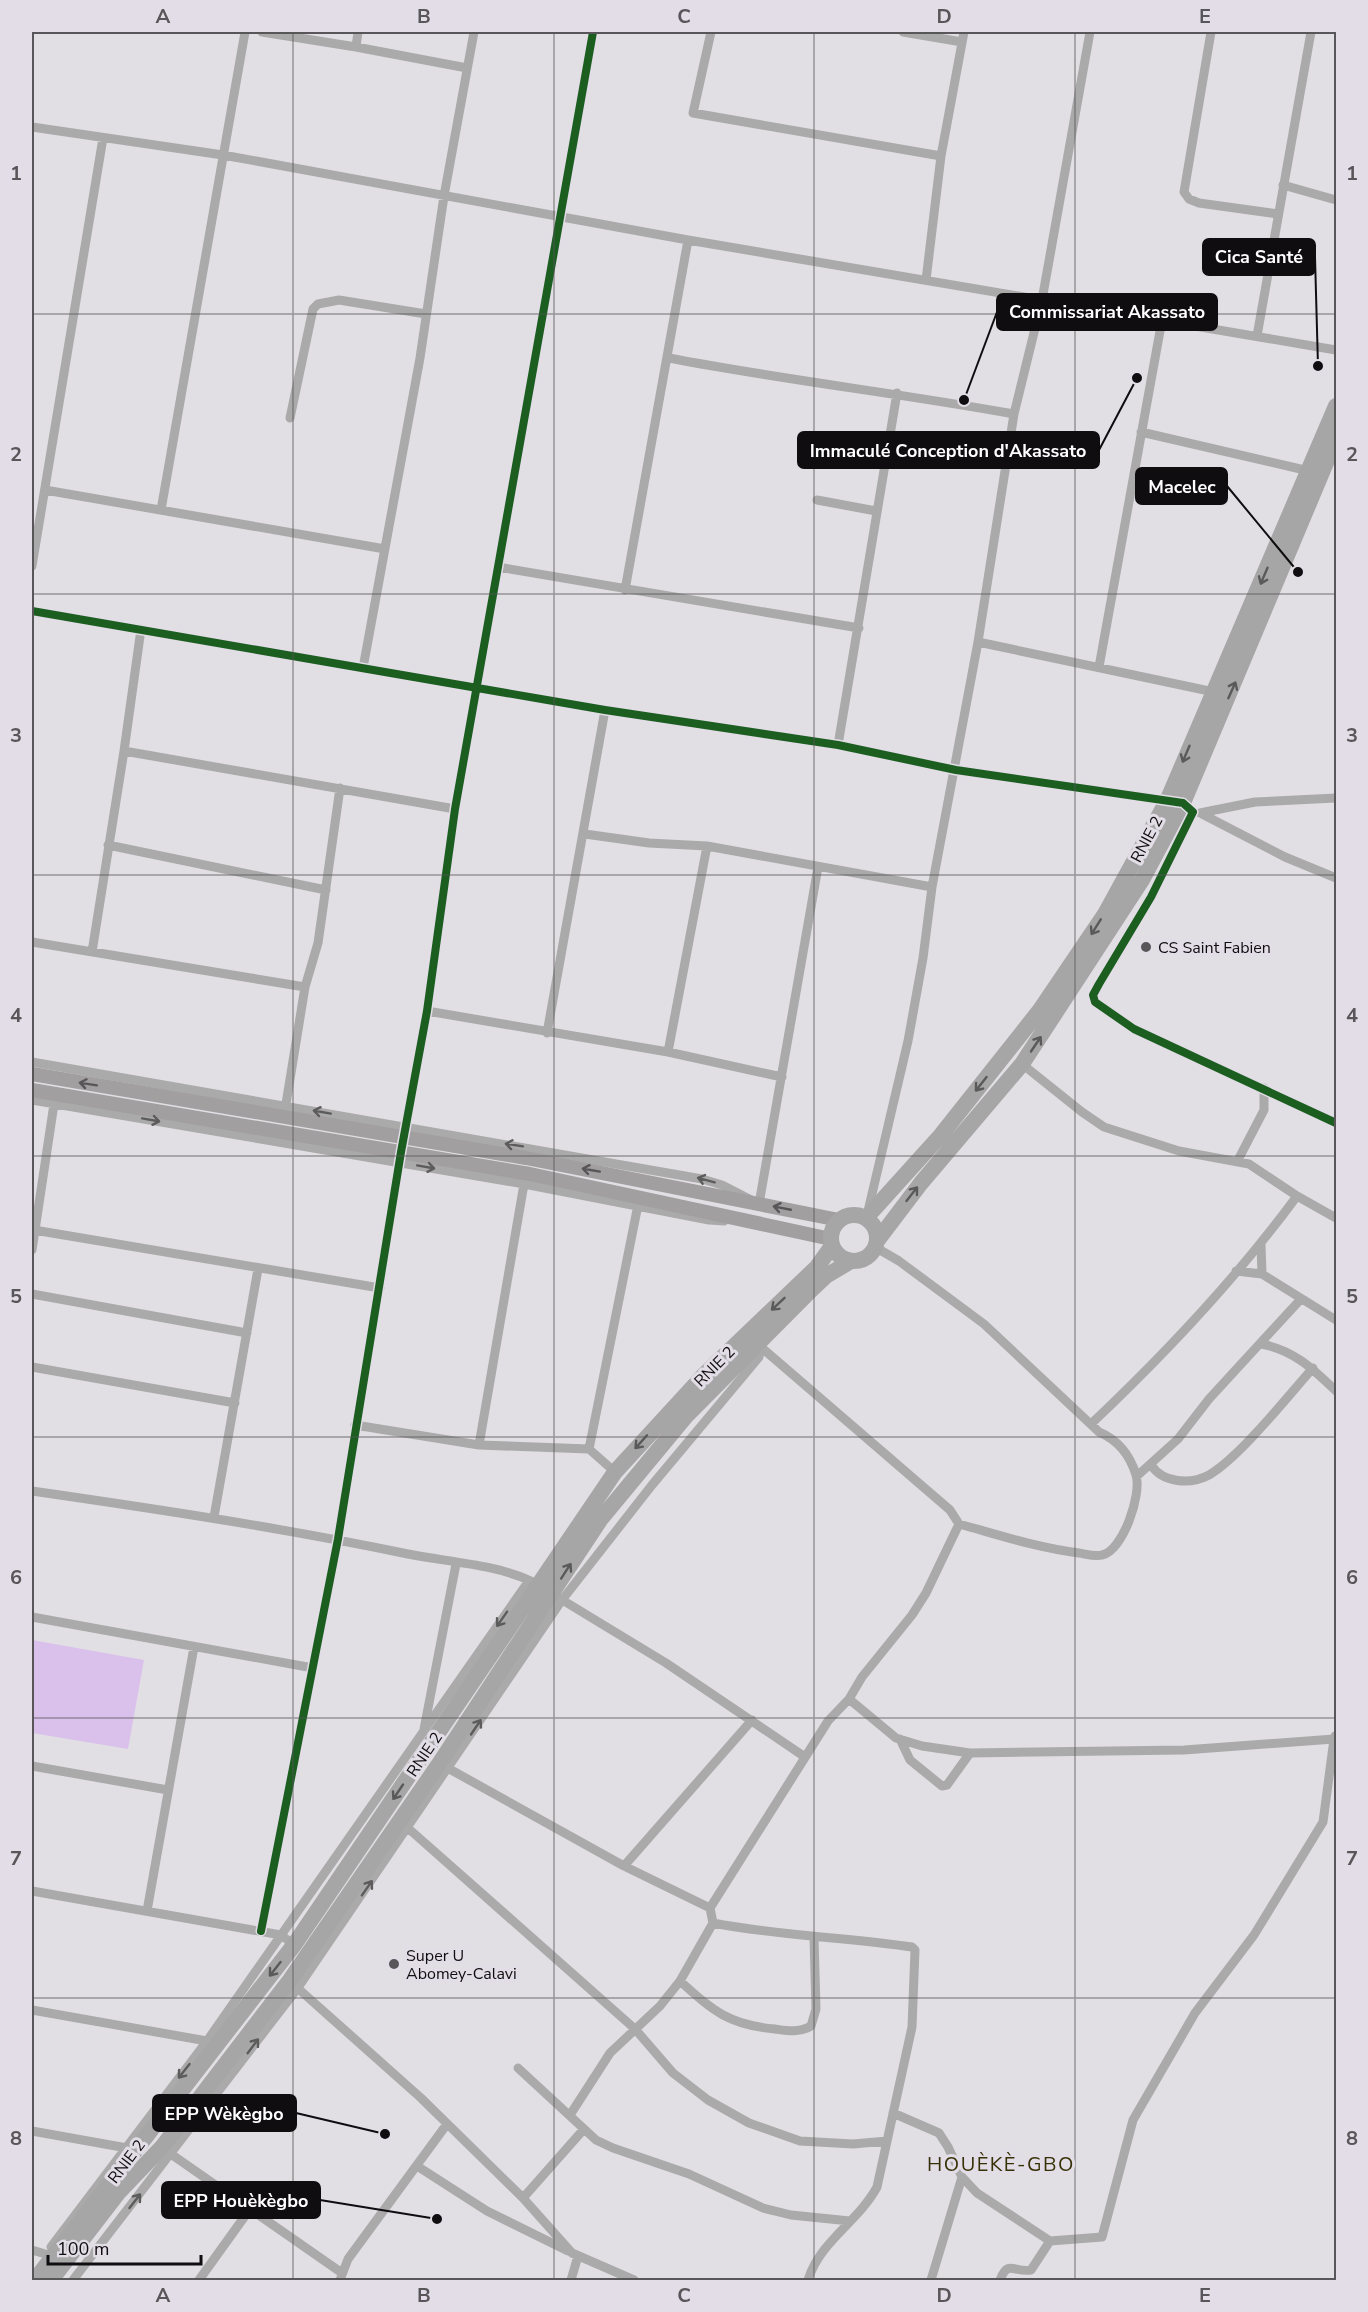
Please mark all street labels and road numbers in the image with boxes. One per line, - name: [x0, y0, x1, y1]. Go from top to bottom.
- street label: RNIE 2: [1126, 812, 1168, 867]
- street label: RNIE 2: [689, 1341, 740, 1392]
- street label: RNIE 2: [402, 1728, 448, 1781]
- street label: RNIE 2: [103, 2135, 151, 2188]

